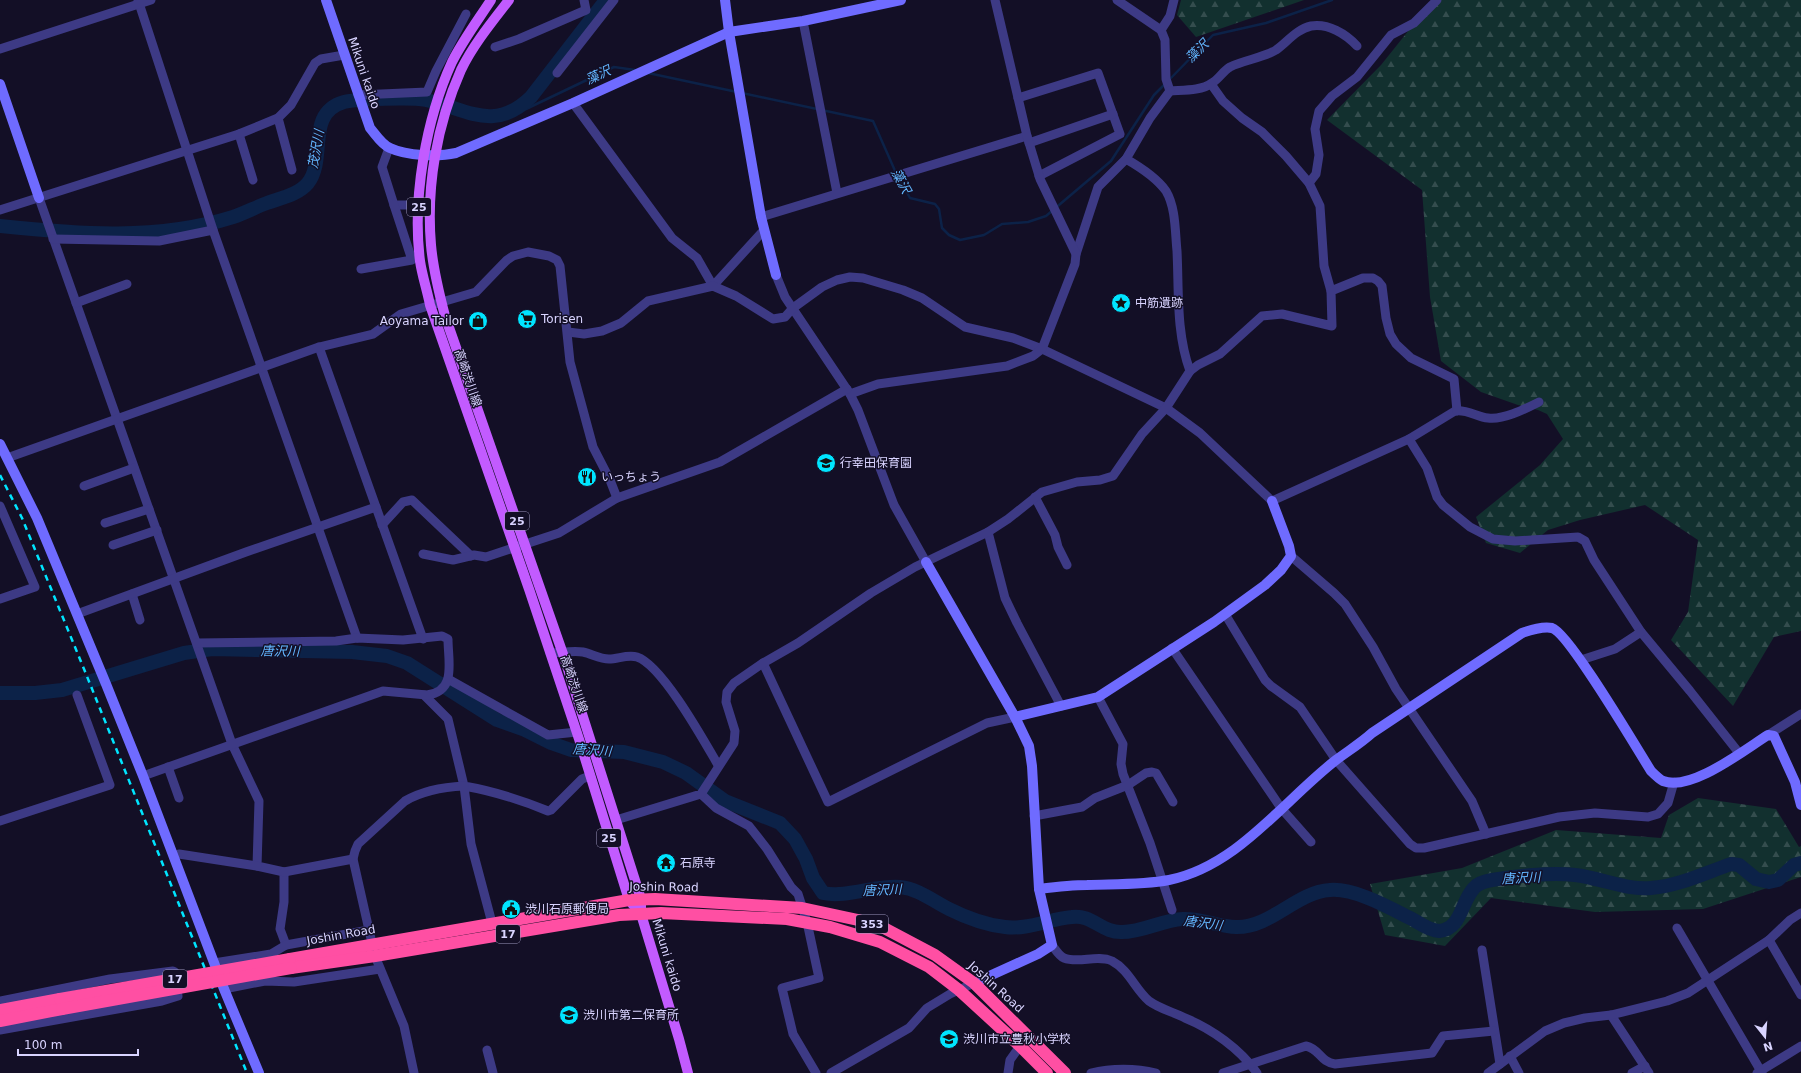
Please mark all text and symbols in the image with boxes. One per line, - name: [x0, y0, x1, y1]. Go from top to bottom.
- street label: Mikuni kaido: [345, 35, 383, 111]
- water label: 藻沢: [1182, 35, 1213, 66]
- water label: 藻沢: [583, 62, 615, 87]
- water label: 茂沢川: [305, 127, 327, 170]
- water label: 藻沢: [888, 166, 915, 198]
- road number: 25: [407, 198, 431, 216]
- place icon: 中筋遺跡: [1110, 292, 1132, 314]
- place label: 中筋遺跡: [1135, 296, 1183, 310]
- supermarket icon: Torisen: [516, 308, 538, 330]
- shop icon: Aoyama Tailor: [467, 310, 489, 332]
- place label: Torisen: [540, 312, 583, 326]
- place label: Aoyama Tailor: [380, 314, 464, 328]
- street label: 高崎渋川線: [452, 347, 484, 409]
- school or university icon: 行幸田保育園: [815, 452, 837, 474]
- place label: 行幸田保育園: [840, 456, 912, 470]
- restaurant icon: いっちょう: [576, 466, 598, 488]
- place label: いっちょう: [601, 470, 661, 484]
- road number: 25: [505, 512, 529, 530]
- water label: 唐沢川: [260, 643, 302, 659]
- street label: 高崎渋川線: [558, 653, 590, 715]
- water label: 唐沢川: [572, 741, 614, 759]
- road number: 25: [597, 829, 621, 847]
- temple icon: 石原寺: [655, 852, 677, 874]
- place label: 石原寺: [680, 856, 716, 870]
- water label: 唐沢川: [1501, 869, 1543, 887]
- street label: Joshin Road: [628, 879, 699, 895]
- water label: 唐沢川: [862, 882, 904, 898]
- public building icon: 渋川石原郵便局: [500, 898, 522, 920]
- place label: 渋川石原郵便局: [525, 902, 609, 916]
- water label: 唐沢川: [1183, 913, 1225, 933]
- road number: 353: [856, 915, 888, 933]
- street label: Mikuni kaido: [649, 917, 685, 993]
- street label: Joshin Road: [305, 922, 376, 948]
- road number: 17: [496, 925, 520, 943]
- street label: Joshin Road: [965, 958, 1027, 1015]
- road number: 17: [163, 970, 187, 988]
- school or university icon: 渋川市第二保育所: [558, 1004, 580, 1026]
- place label: 渋川市第二保育所: [583, 1008, 679, 1022]
- north arrow: [1745, 1017, 1785, 1057]
- school or university icon: 渋川市立豊秋小学校: [938, 1028, 960, 1050]
- scale bar: [18, 1031, 138, 1057]
- place label: 渋川市立豊秋小学校: [963, 1032, 1071, 1046]
- text: 100 m: [24, 1038, 62, 1052]
- text: N: [1761, 1039, 1774, 1054]

